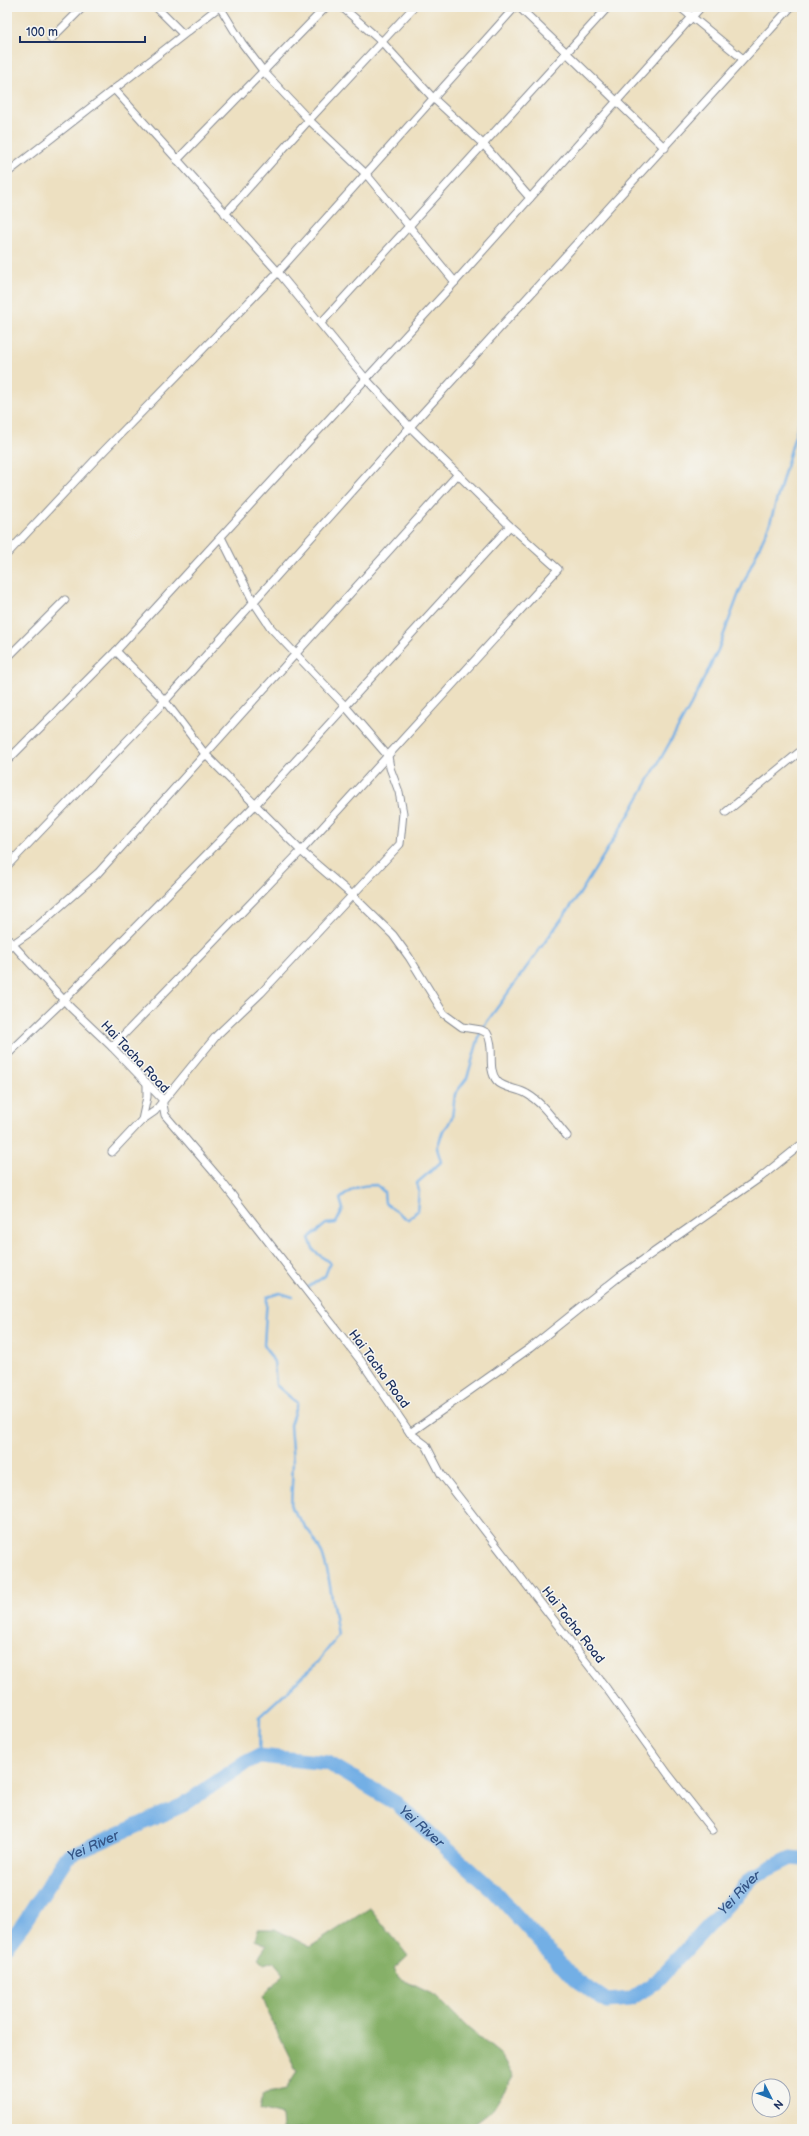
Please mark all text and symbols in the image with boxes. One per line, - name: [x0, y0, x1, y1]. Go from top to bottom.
- scale bar: [20, 18, 145, 44]
- text: 100 m: [26, 25, 58, 40]
- street label: Hai Tacha Road: [97, 1017, 173, 1097]
- street label: Hai Tacha Road: [345, 1327, 413, 1411]
- street label: Hai Tacha Road: [538, 1583, 608, 1667]
- water label: Yei River: [396, 1802, 448, 1851]
- water label: Yei River: [65, 1826, 122, 1864]
- water label: Yei River: [714, 1866, 763, 1918]
- north arrow: [751, 2078, 791, 2118]
- text: N: [770, 2097, 786, 2112]

